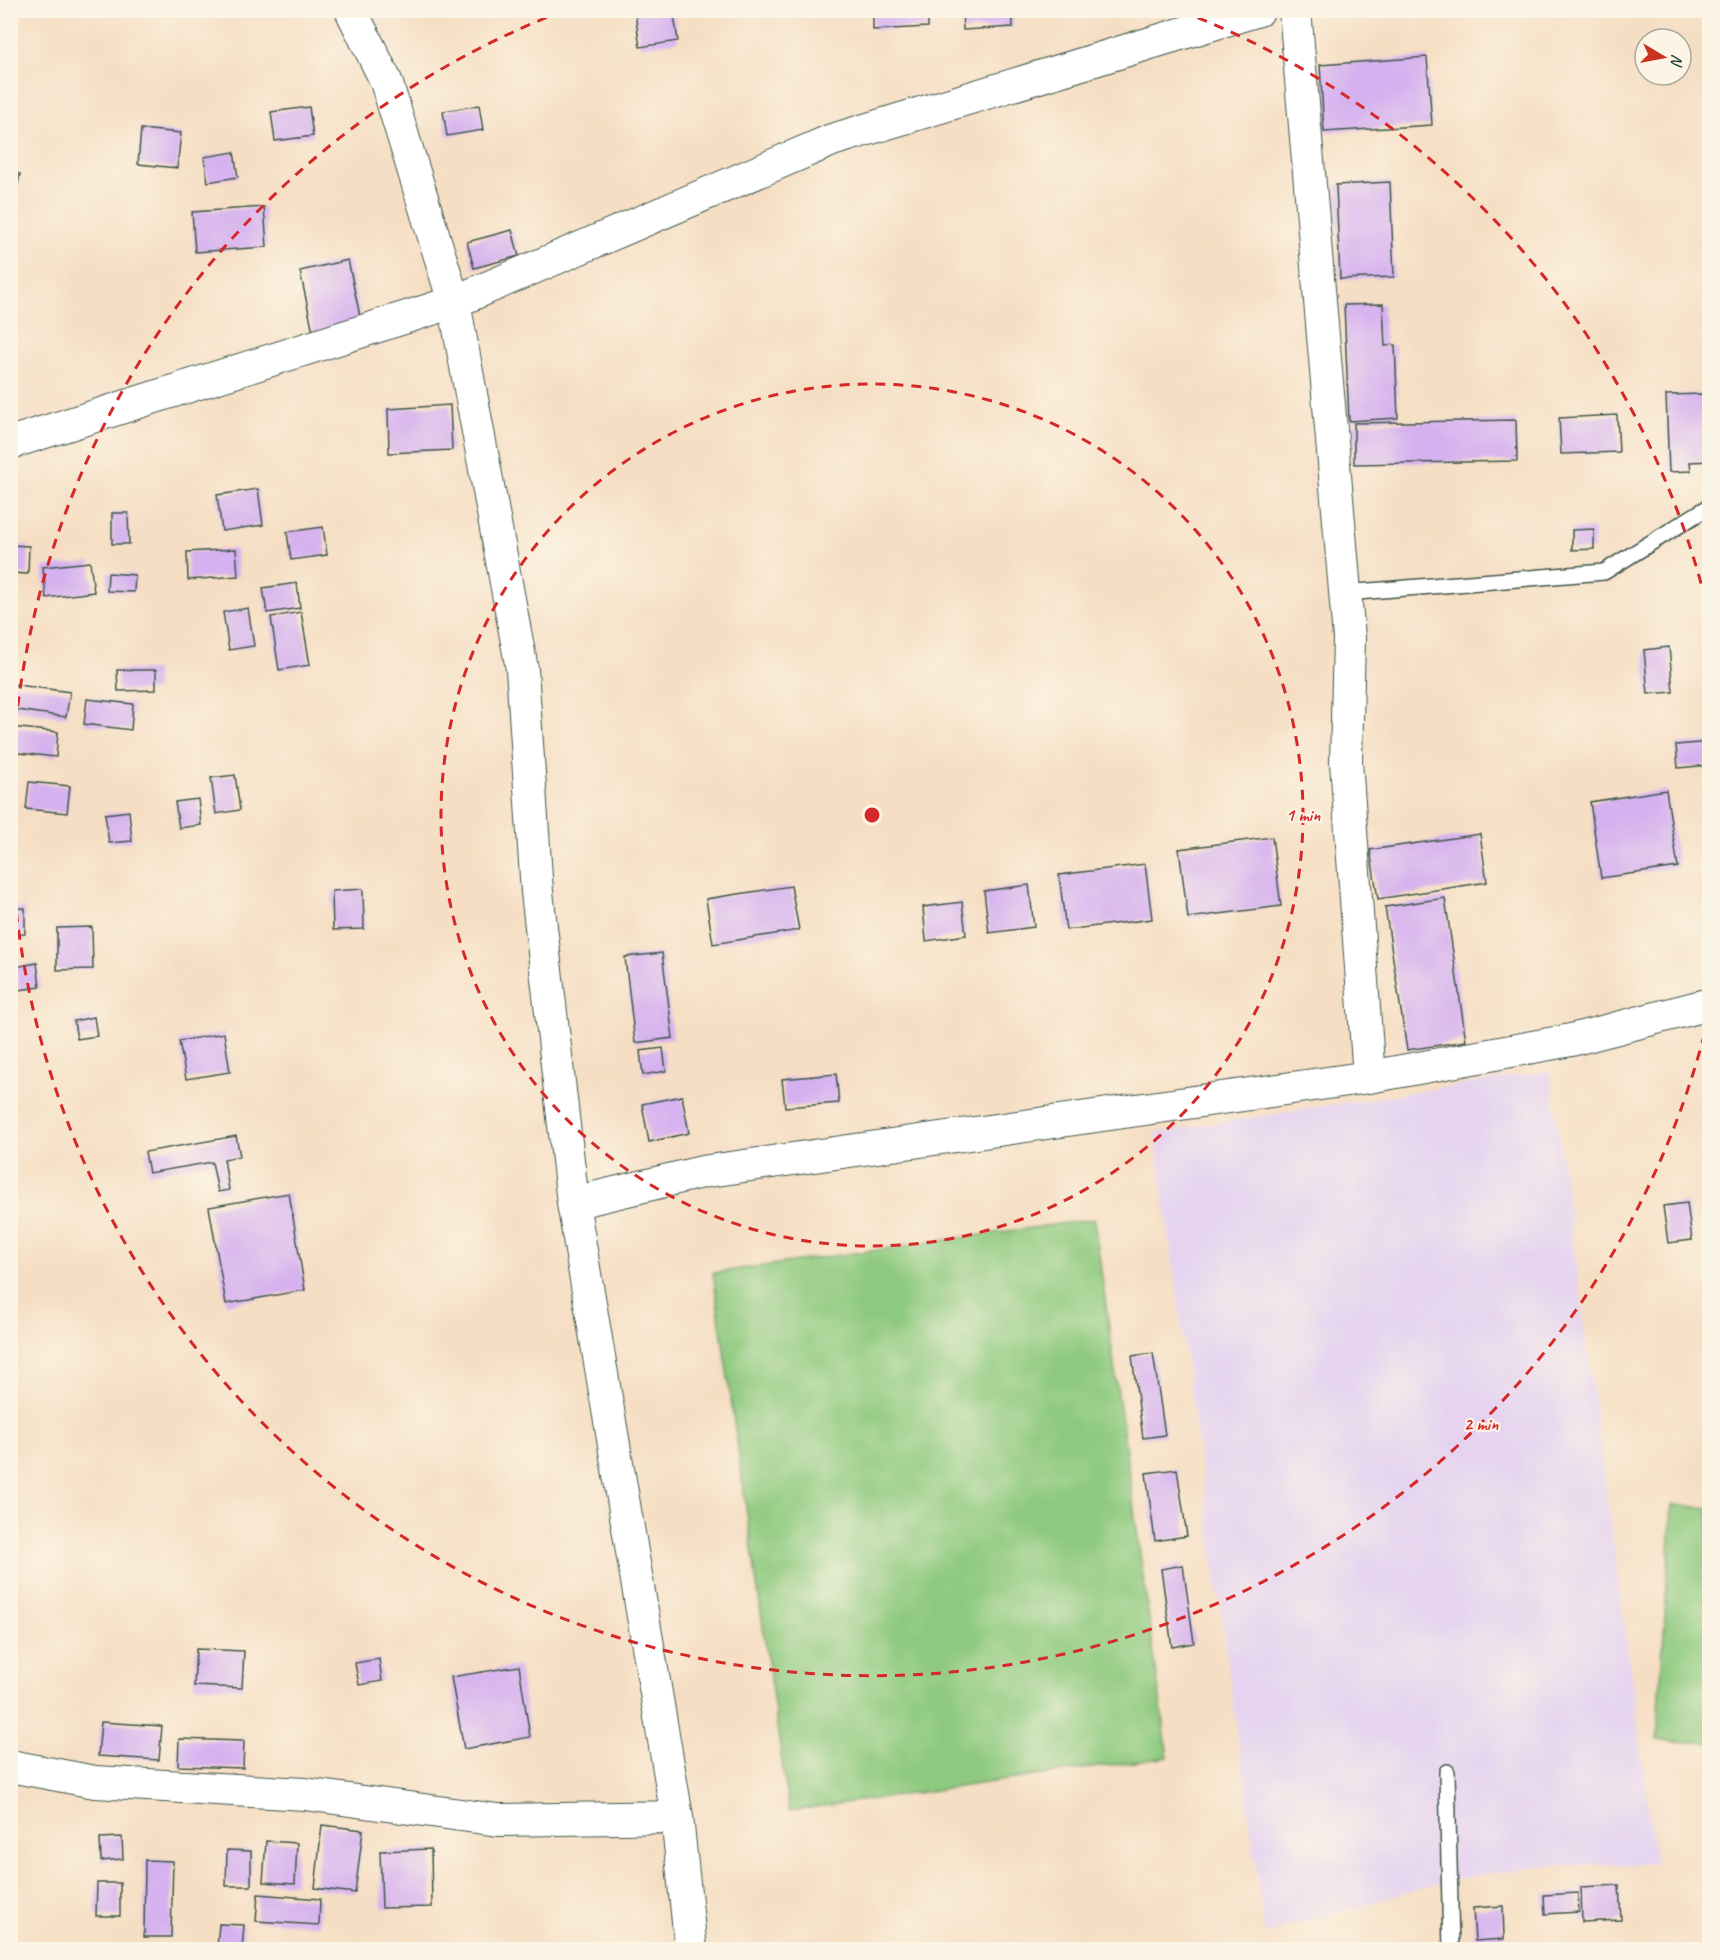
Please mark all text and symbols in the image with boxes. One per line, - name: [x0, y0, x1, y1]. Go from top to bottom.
- north arrow: [1633, 27, 1693, 87]
- text: N: [1666, 53, 1687, 69]
- text: 1 min: [1286, 804, 1321, 826]
- centre of rings: [862, 805, 882, 825]
- text: 2 min: [1464, 1413, 1499, 1435]

